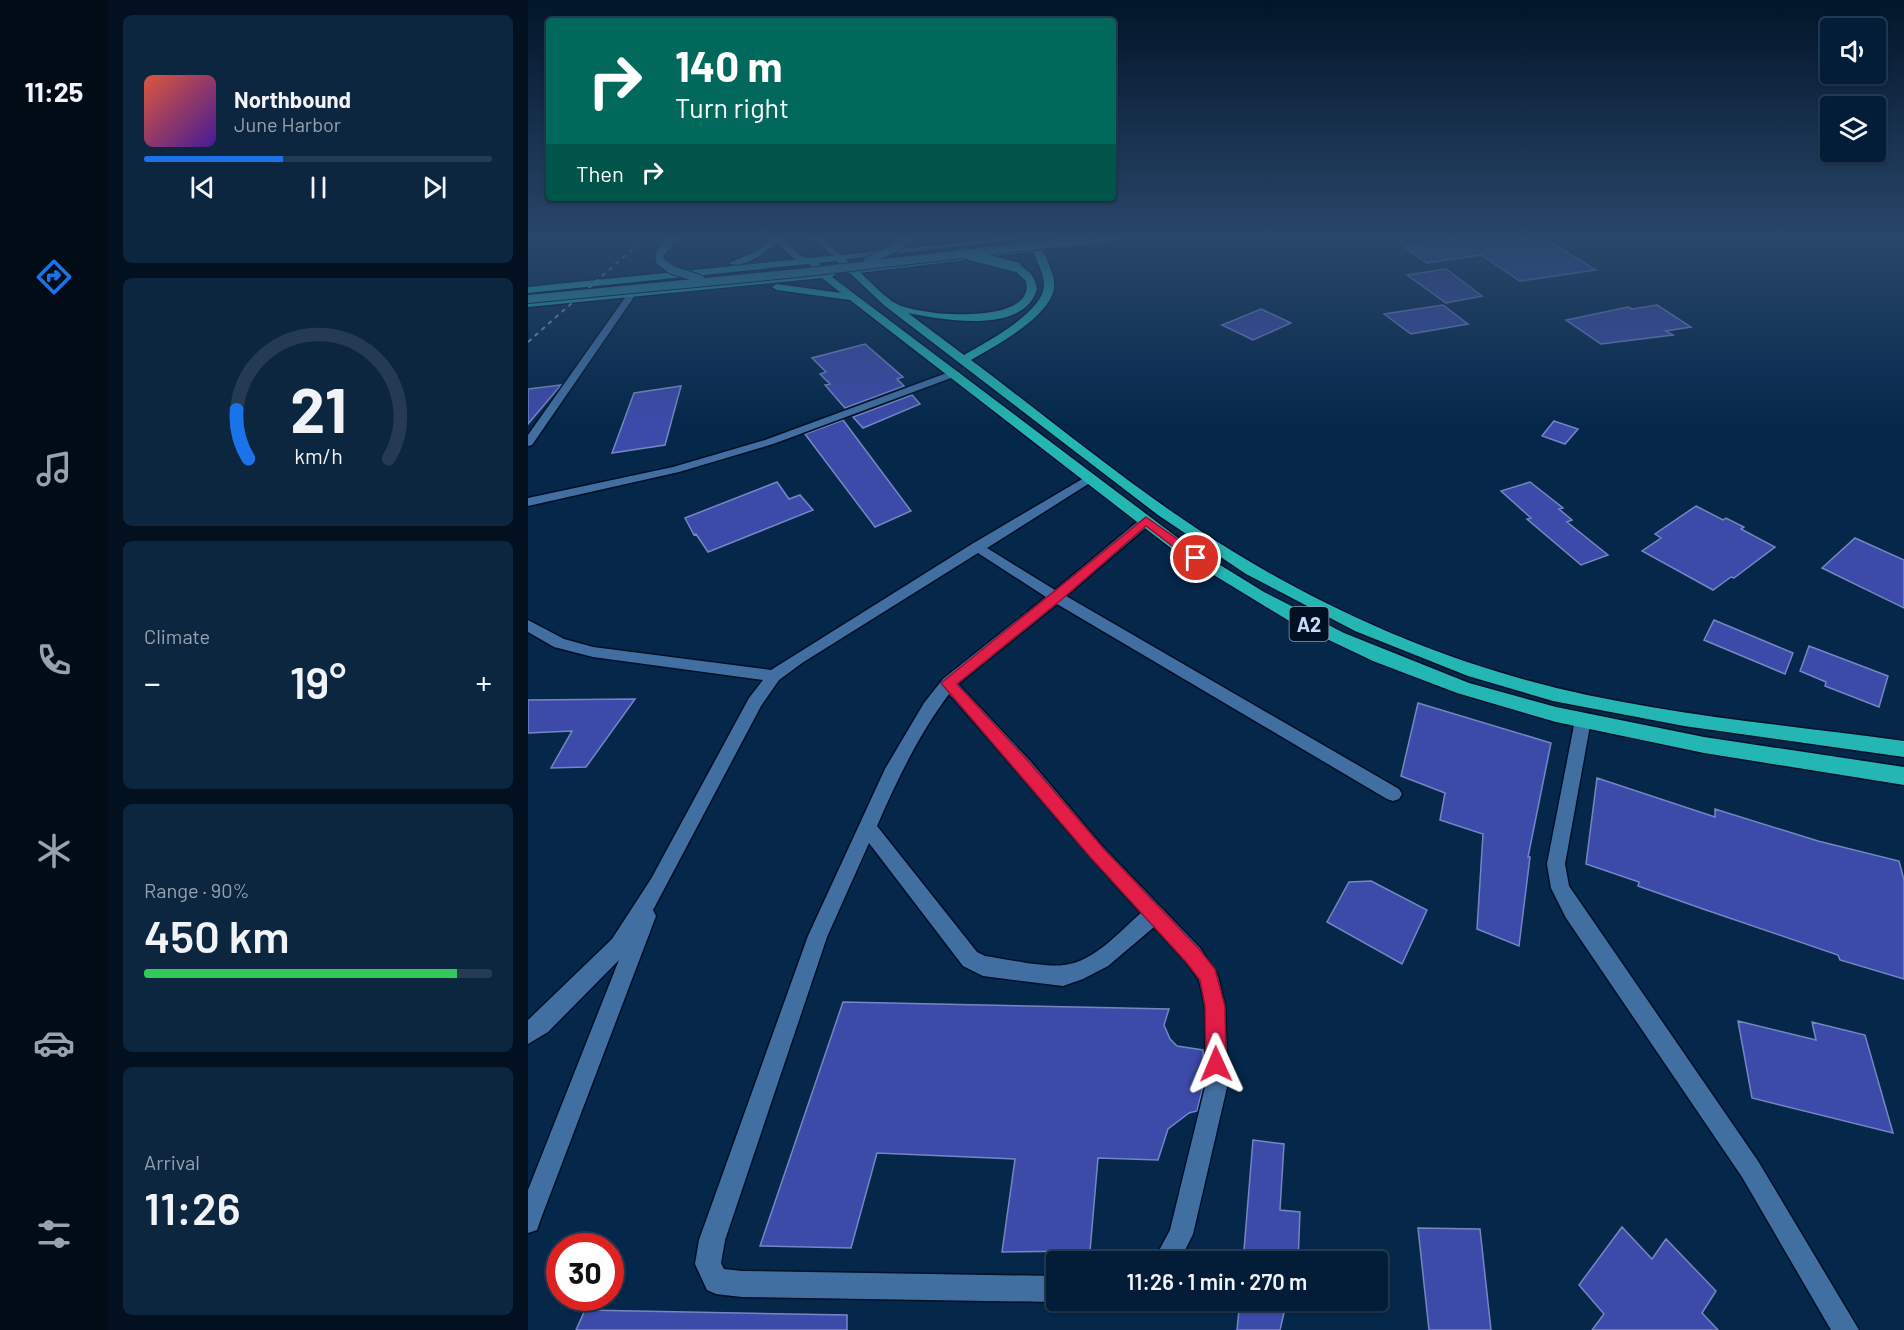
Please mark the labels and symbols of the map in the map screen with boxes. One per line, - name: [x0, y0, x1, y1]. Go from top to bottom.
- pin: [1170, 532, 1221, 583]
- road number: A2: [1290, 607, 1328, 641]
- position arrow: [1184, 1032, 1248, 1096]
- speed limit sign: 30: [546, 1233, 624, 1311]

